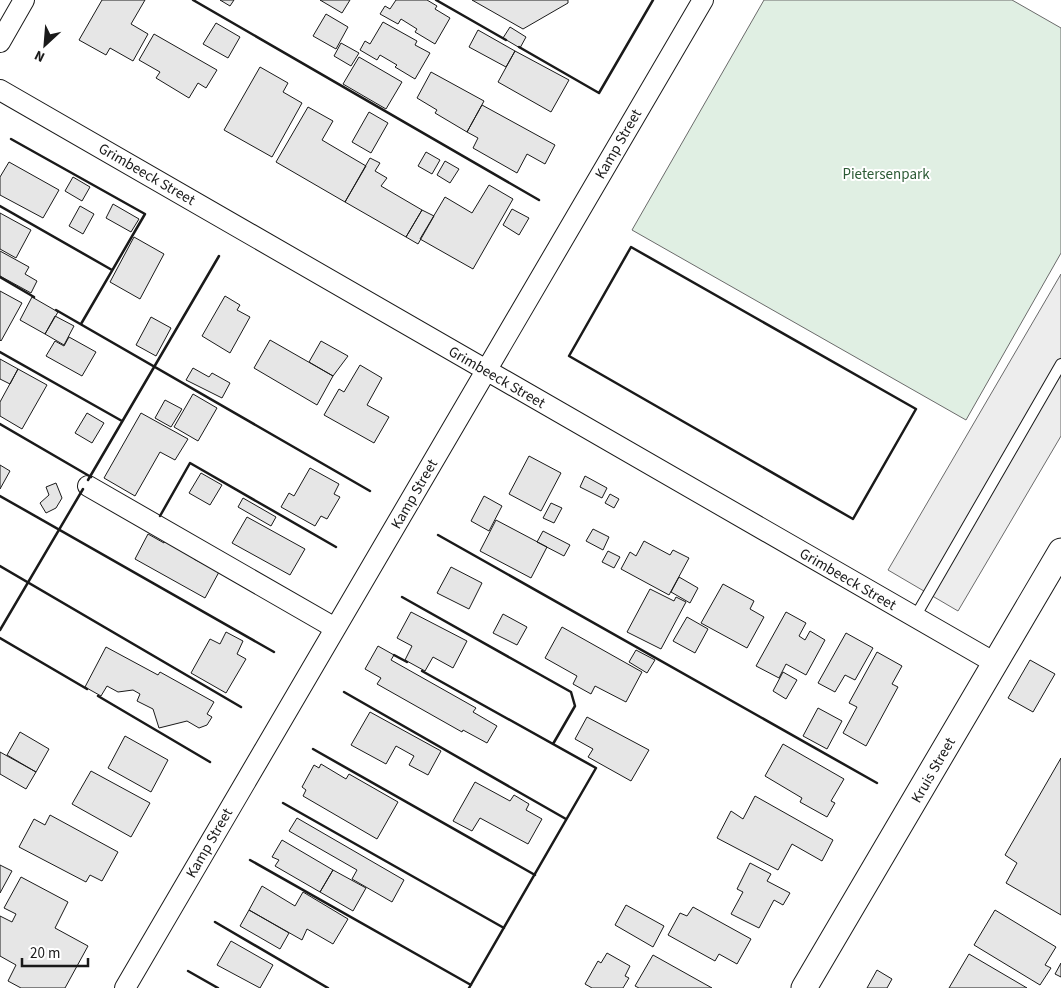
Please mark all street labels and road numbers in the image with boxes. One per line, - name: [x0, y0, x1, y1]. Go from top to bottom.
- street label: Kamp Street: [590, 105, 647, 183]
- street label: Grimbeeck Street: [94, 138, 199, 211]
- street label: Grimbeeck Street: [444, 341, 549, 414]
- street label: Kamp Street: [386, 455, 443, 533]
- street label: Grimbeeck Street: [795, 543, 900, 616]
- street label: Kruis Street: [906, 734, 961, 807]
- street label: Kamp Street: [181, 804, 238, 882]

